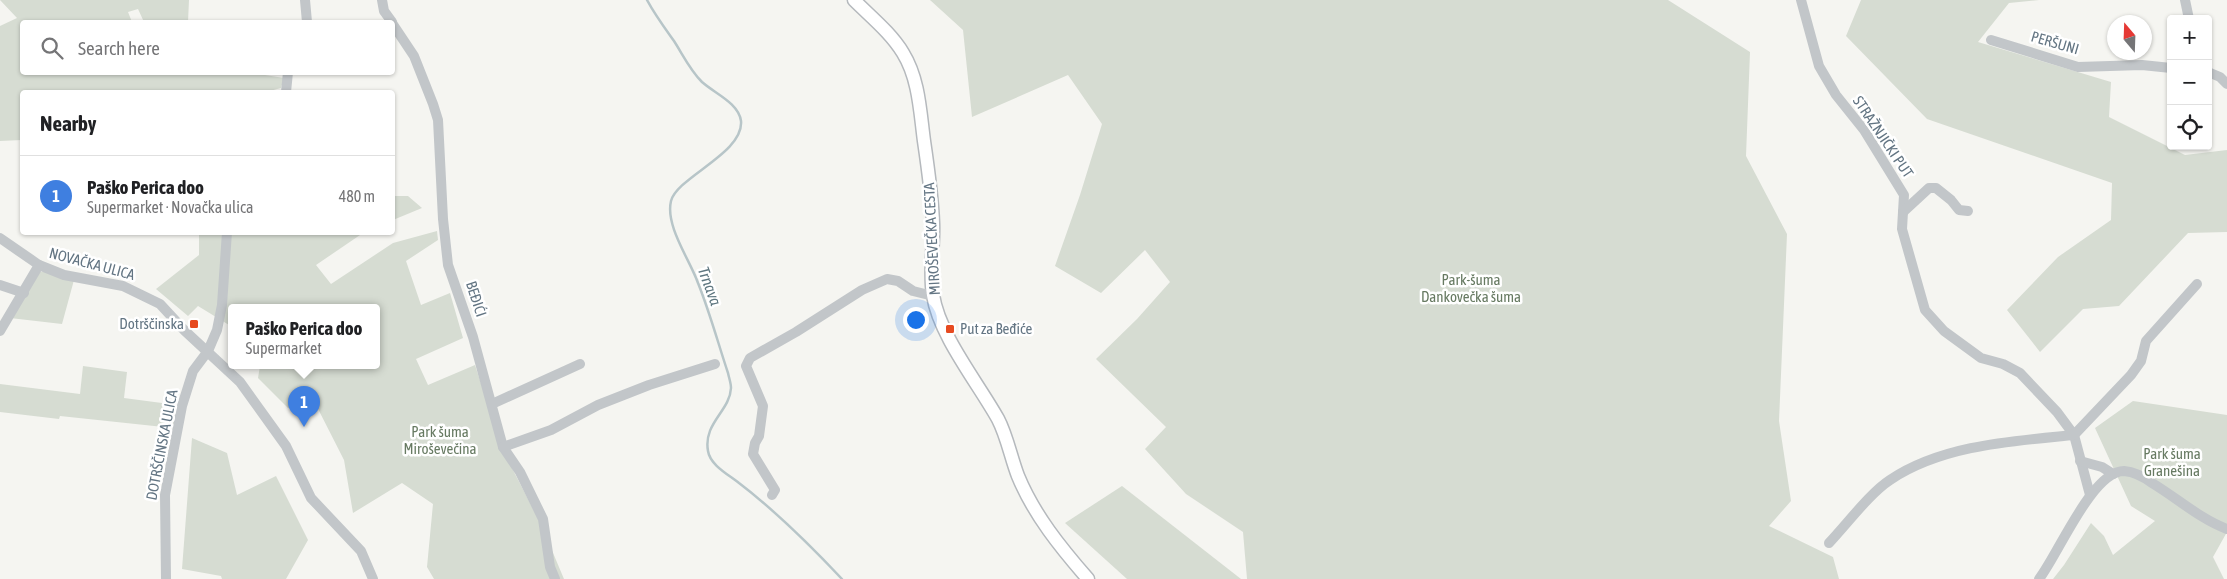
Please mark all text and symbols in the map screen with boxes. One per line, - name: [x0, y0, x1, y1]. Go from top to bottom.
- north arrow: [2107, 15, 2152, 60]
- map controls: [2167, 15, 2212, 150]
- button: +: [2167, 15, 2212, 60]
- search box: [20, 20, 395, 75]
- street label: PERŠUNI: [2029, 28, 2081, 57]
- icon: search: [38, 34, 66, 62]
- text: Search here: [78, 37, 160, 59]
- button: −: [2167, 60, 2212, 105]
- street label: STRAŽNJIČKI PUT: [1850, 93, 1917, 181]
- button: locate: [2167, 105, 2212, 150]
- text: Nearby: [40, 111, 96, 135]
- text: Paško Perica doo: [87, 176, 204, 198]
- street label: MIROŠEVEČKA CESTA: [920, 182, 943, 296]
- text: 1: [52, 187, 60, 205]
- text: 480 m: [339, 187, 375, 205]
- text: Supermarket · Novačka ulica: [87, 198, 253, 216]
- street label: NOVAČKA ULICA: [47, 244, 137, 283]
- water label: Trnava: [695, 264, 725, 308]
- park label: Park-šuma Dankovečka šuma: [1421, 271, 1521, 305]
- street label: BEĐIĆI: [463, 279, 490, 319]
- popup: [228, 304, 380, 369]
- your location: [903, 307, 929, 333]
- place label: Dotrščinska: [119, 315, 184, 332]
- text: Paško Perica doo: [245, 317, 363, 339]
- marker: Dotrščinska: [188, 318, 200, 330]
- place label: Put za Beđiće: [960, 320, 1032, 337]
- marker: Put za Beđiće: [944, 323, 956, 335]
- text: Supermarket: [245, 339, 322, 357]
- pin: 1: [288, 386, 320, 427]
- street label: DOTRŠČINSKA ULICA: [142, 388, 181, 502]
- park label: Park šuma Miroševečina: [404, 423, 476, 457]
- park label: Park šuma Granešina: [2143, 445, 2201, 479]

